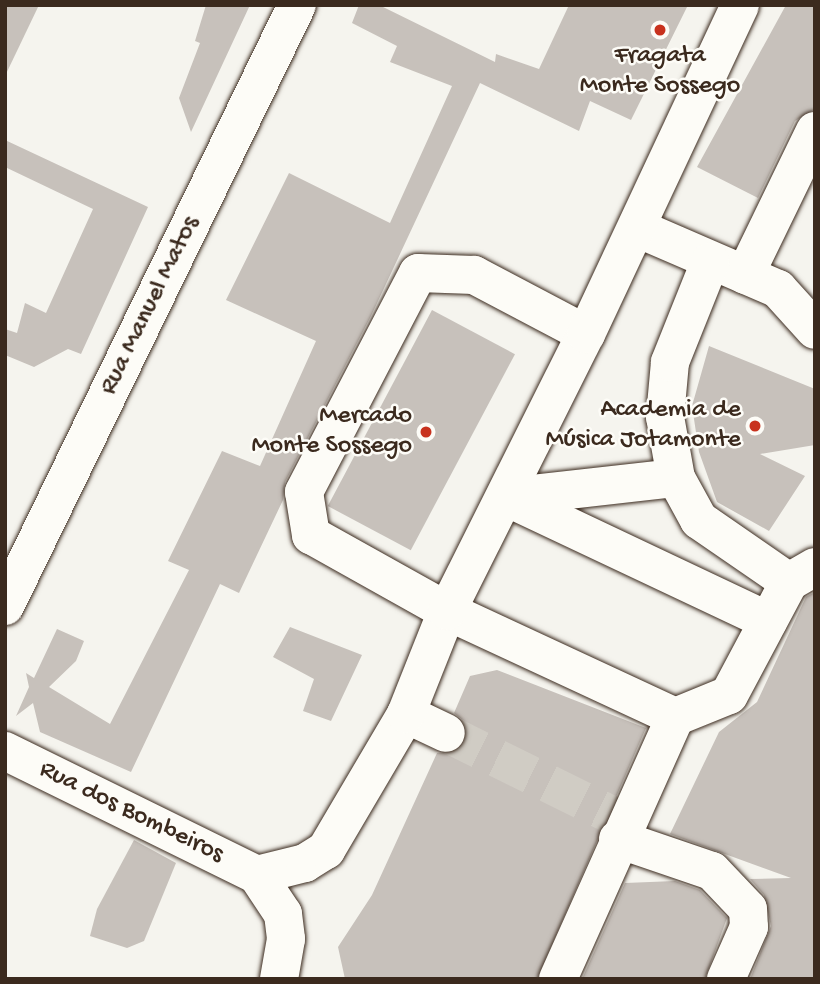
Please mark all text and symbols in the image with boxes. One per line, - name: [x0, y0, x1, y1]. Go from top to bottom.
- marker: Fragata Monte Sossego: [652, 22, 668, 38]
- place label: Fragata Monte Sossego: [580, 41, 740, 102]
- street label: Rua Manuel Matos: [94, 212, 208, 400]
- place label: Academia de Música Jotamonte: [545, 395, 741, 457]
- place label: Mercado Monte Sossego: [252, 401, 412, 462]
- marker: Academia de Música Jotamonte: [747, 418, 763, 434]
- marker: Mercado Monte Sossego: [418, 424, 434, 440]
- street label: Rua dos Bombeiros: [34, 755, 228, 871]

